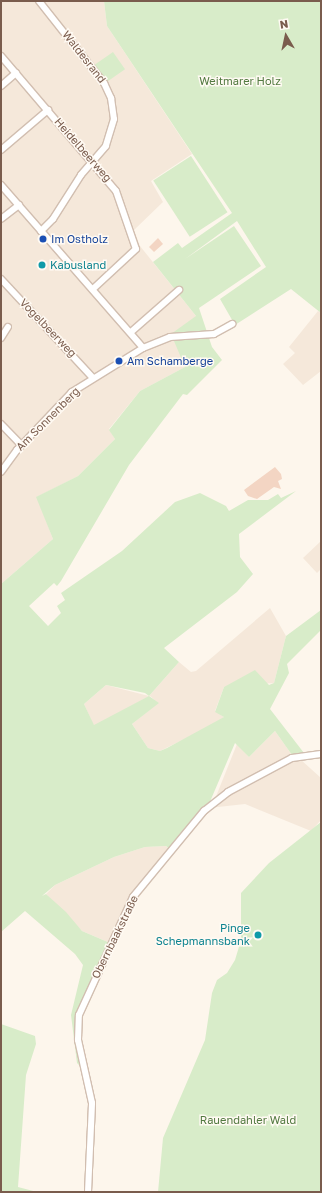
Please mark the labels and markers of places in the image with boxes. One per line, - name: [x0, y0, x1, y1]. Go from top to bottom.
- place label: Im Ostholz: [51, 232, 108, 246]
- marker: Im Ostholz: [38, 234, 48, 244]
- place label: Kabusland: [50, 258, 106, 272]
- marker: Kabusland: [37, 260, 47, 270]
- place label: Am Schamberge: [127, 354, 213, 368]
- marker: Am Schamberge: [114, 356, 124, 366]
- place label: Pinge Schepmannsbank: [156, 922, 250, 948]
- marker: Pinge Schepmannsbank: [253, 930, 263, 940]

